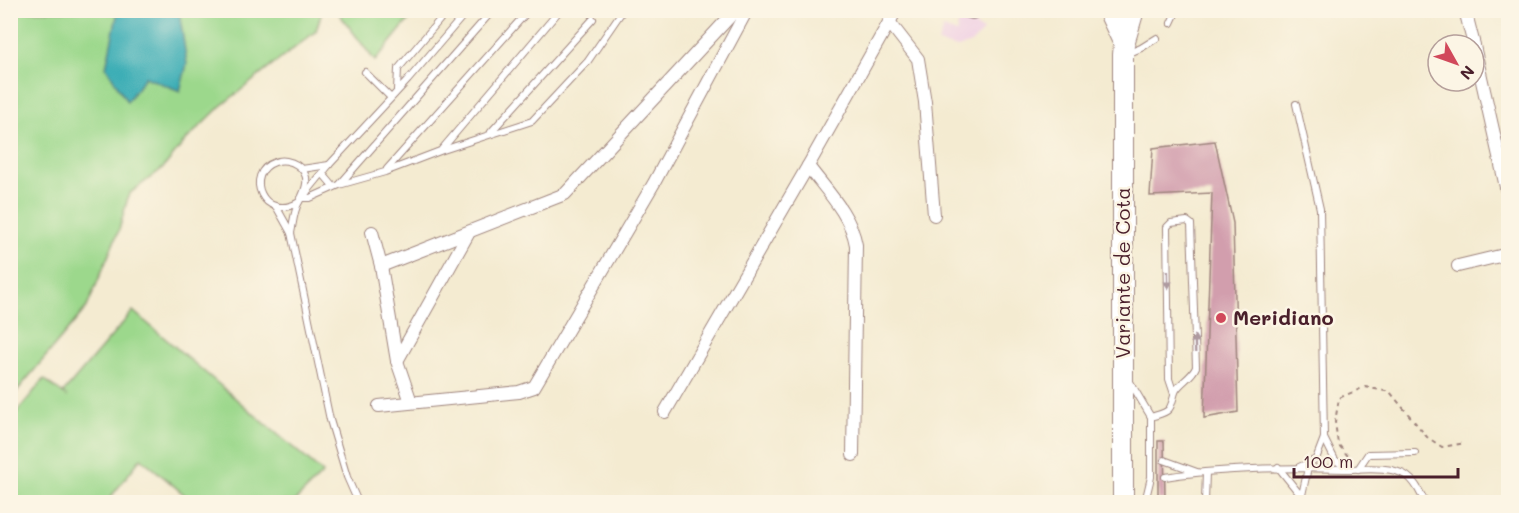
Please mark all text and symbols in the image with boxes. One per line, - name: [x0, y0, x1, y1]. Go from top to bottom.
- north arrow: [1426, 33, 1486, 93]
- text: N: [1456, 62, 1480, 84]
- street label: Variante de Cota: [1109, 187, 1135, 359]
- one-way arrow: [1163, 270, 1173, 289]
- place label: Meridiano: [1233, 304, 1334, 330]
- marker: Meridiano: [1214, 311, 1228, 325]
- one-way arrow: [1191, 334, 1200, 353]
- scale bar: [1294, 441, 1458, 479]
- text: 100 m: [1303, 449, 1353, 473]

